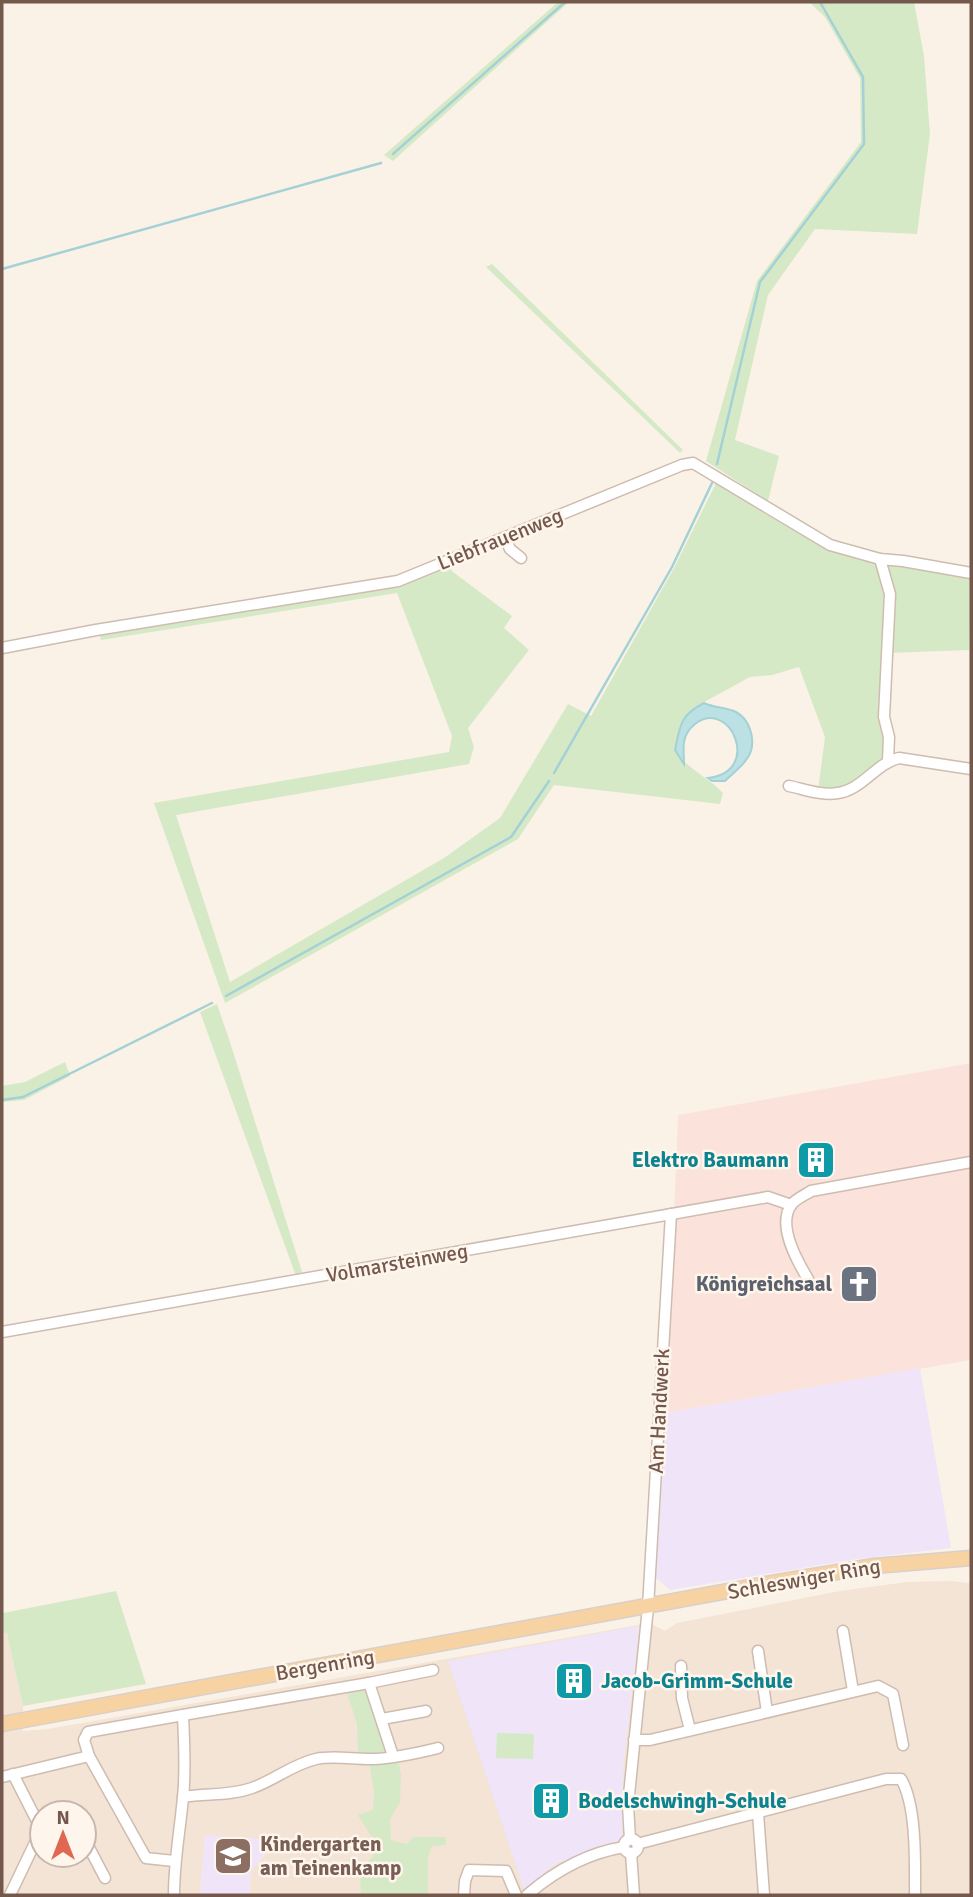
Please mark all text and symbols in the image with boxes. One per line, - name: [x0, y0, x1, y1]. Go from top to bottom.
- street label: Liebfrauenweg: [433, 502, 567, 576]
- building icon: Elektro Baumann: [795, 1139, 837, 1181]
- place label: Elektro Baumann: [632, 1147, 789, 1173]
- street label: Volmarsteinweg: [324, 1238, 470, 1288]
- church icon: Königreichsaal: [838, 1263, 880, 1305]
- place label: Königreichsaal: [696, 1271, 832, 1297]
- street label: Am Handwerk: [643, 1347, 675, 1474]
- street label: Schleswiger Ring: [726, 1553, 882, 1605]
- street label: Bergenring: [273, 1644, 377, 1686]
- building icon: Jacob-Grimm-Schule: [553, 1660, 595, 1702]
- place label: Jacob-Grimm-Schule: [601, 1668, 793, 1694]
- building icon: Bodelschwingh-Schule: [530, 1780, 572, 1822]
- place label: Bodelschwingh-Schule: [578, 1788, 787, 1814]
- north arrow: [28, 1799, 98, 1869]
- text: N: [56, 1806, 70, 1830]
- place label: Kindergarten am Teinenkamp: [260, 1831, 401, 1881]
- school or university icon: Kindergarten am Teinenkamp: [212, 1835, 254, 1877]

